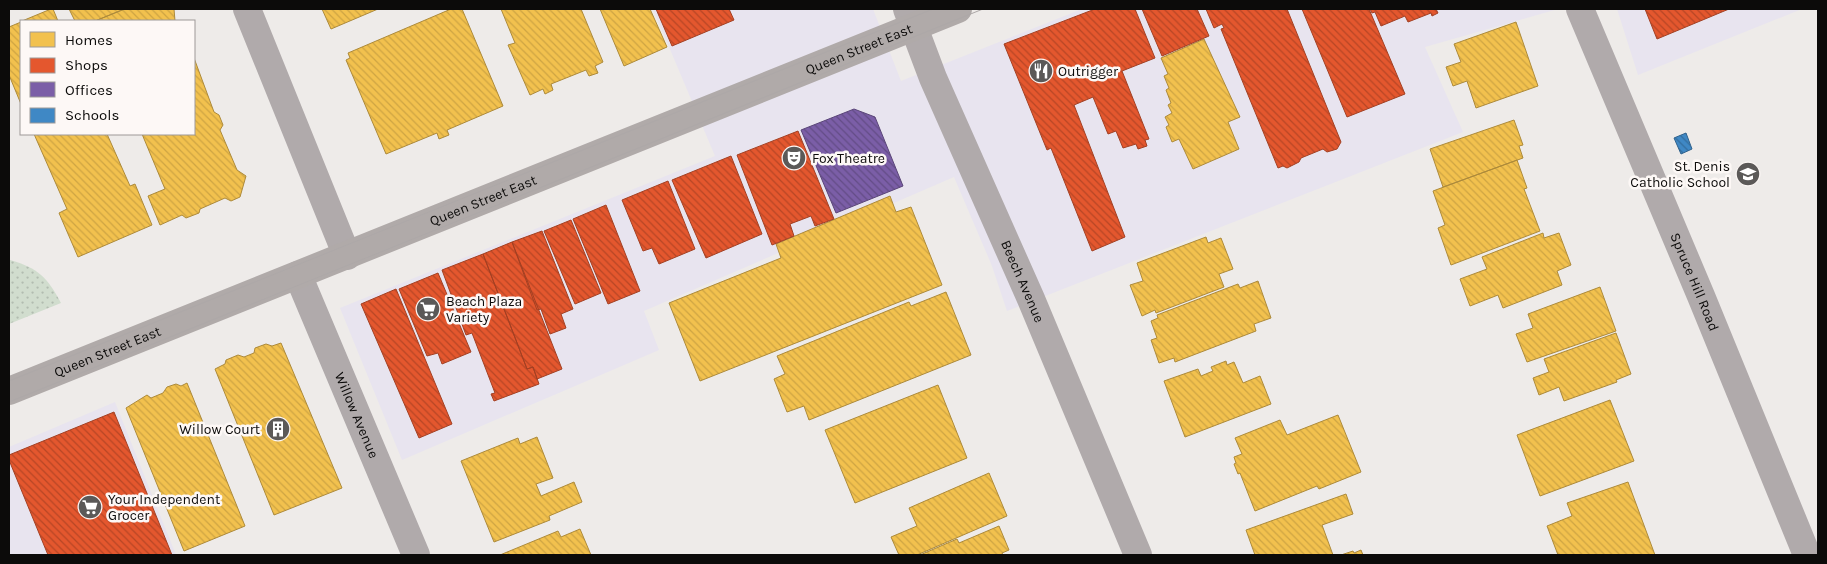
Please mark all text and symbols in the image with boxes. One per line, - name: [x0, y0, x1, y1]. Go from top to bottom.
- legend: [20, 20, 195, 135]
- street label: Queen Street East: [803, 20, 915, 79]
- text: Homes: [65, 31, 113, 49]
- text: Shops: [65, 56, 108, 74]
- restaurant icon: Outrigger: [1028, 58, 1054, 84]
- place label: Outrigger: [1058, 63, 1119, 80]
- text: Offices: [65, 81, 113, 99]
- text: Schools: [65, 106, 119, 124]
- theatre icon: Fox Theatre: [781, 145, 807, 171]
- place label: Fox Theatre: [812, 150, 885, 167]
- place label: St. Denis Catholic School: [1630, 158, 1730, 191]
- school or university icon: St. Denis Catholic School: [1735, 161, 1761, 187]
- street label: Queen Street East: [427, 172, 539, 230]
- street label: Spruce Hill Road: [1666, 230, 1722, 334]
- street label: Beech Avenue: [997, 238, 1048, 325]
- place label: Beach Plaza Variety: [446, 293, 522, 326]
- supermarket icon: Beach Plaza Variety: [415, 296, 441, 322]
- street label: Queen Street East: [52, 323, 163, 381]
- street label: Willow Avenue: [331, 370, 382, 461]
- building icon: Willow Court: [265, 416, 291, 442]
- place label: Willow Court: [179, 421, 260, 438]
- place label: Your Independent Grocer: [108, 491, 220, 524]
- supermarket icon: Your Independent Grocer: [77, 494, 103, 520]

